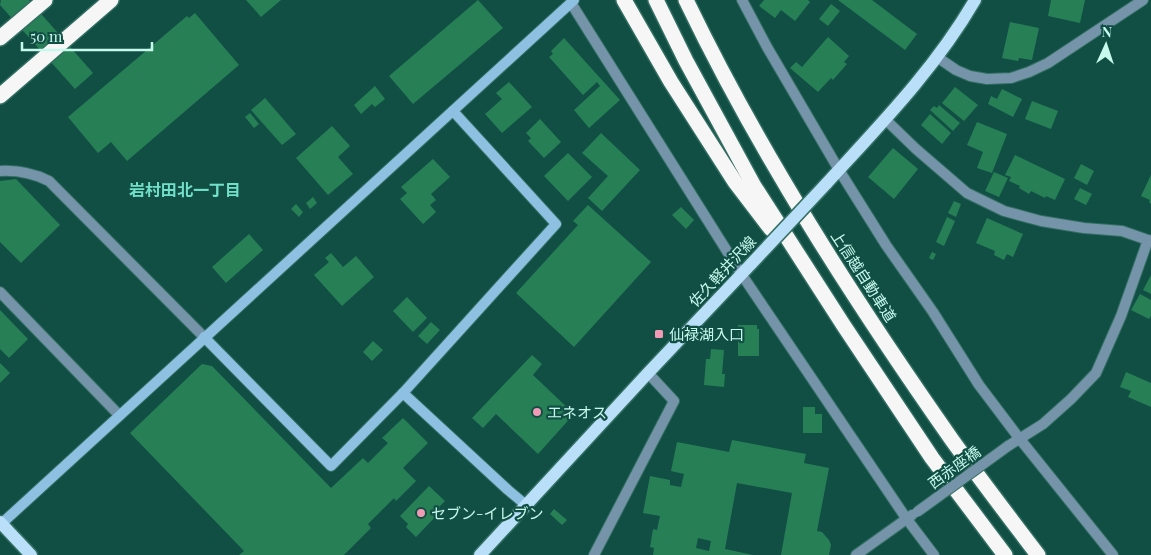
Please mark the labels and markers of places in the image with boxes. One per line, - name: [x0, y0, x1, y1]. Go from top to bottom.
- place label: 仙禄湖入口: [669, 324, 744, 344]
- marker: 仙禄湖入口: [653, 328, 665, 340]
- place label: エネオス: [547, 402, 607, 422]
- marker: エネオス: [531, 406, 543, 418]
- place label: セブン-イレブン: [431, 503, 544, 523]
- marker: セブン-イレブン: [415, 507, 427, 519]

